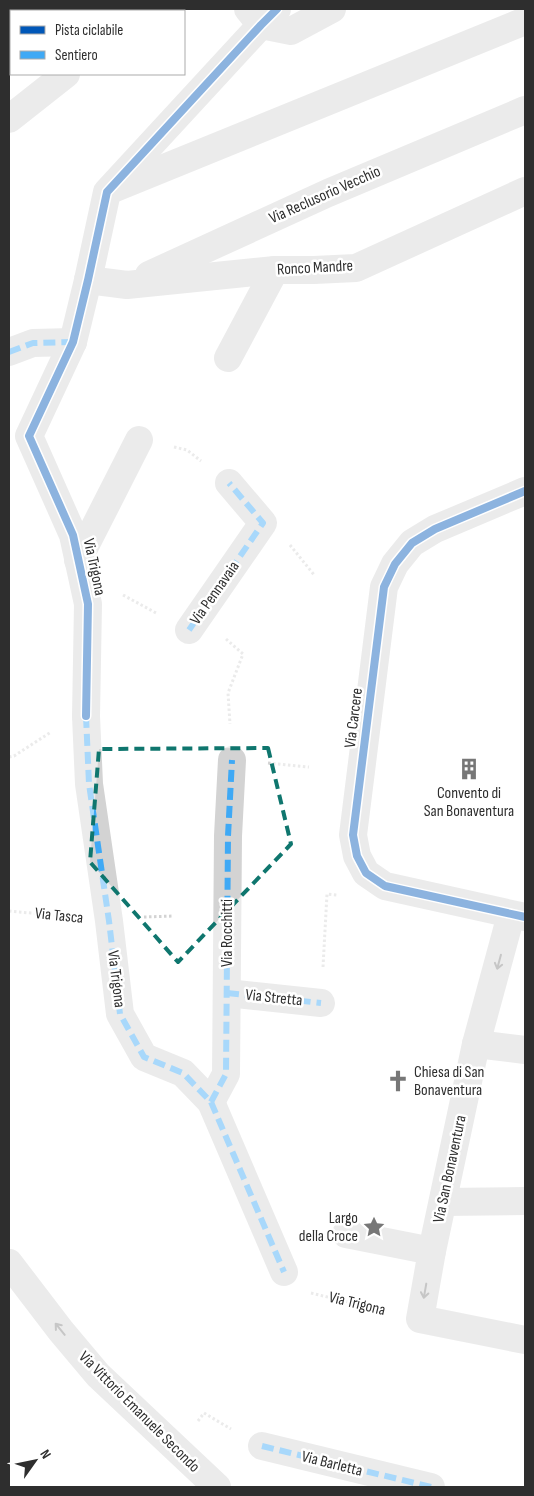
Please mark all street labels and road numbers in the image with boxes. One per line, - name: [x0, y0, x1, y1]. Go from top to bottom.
- street label: Via Reclusorio Vecchio: [266, 162, 384, 228]
- street label: Ronco Mandre: [276, 257, 354, 279]
- street label: Via Trigona: [79, 537, 109, 597]
- street label: Via Pennavaia: [186, 558, 244, 628]
- street label: Via Carcere: [341, 687, 367, 749]
- street label: Via Rocchitti: [218, 899, 237, 967]
- street label: Via Tasca: [34, 904, 84, 928]
- street label: Via Trigona: [103, 949, 129, 1009]
- street label: Via Stretta: [245, 986, 303, 1010]
- street label: Via San Bonaventura: [429, 1113, 471, 1225]
- street label: Via Trigona: [327, 1288, 387, 1320]
- street label: Via Vittorio Emanuele Secondo: [74, 1347, 204, 1477]
- street label: Via Barletta: [300, 1447, 364, 1481]

